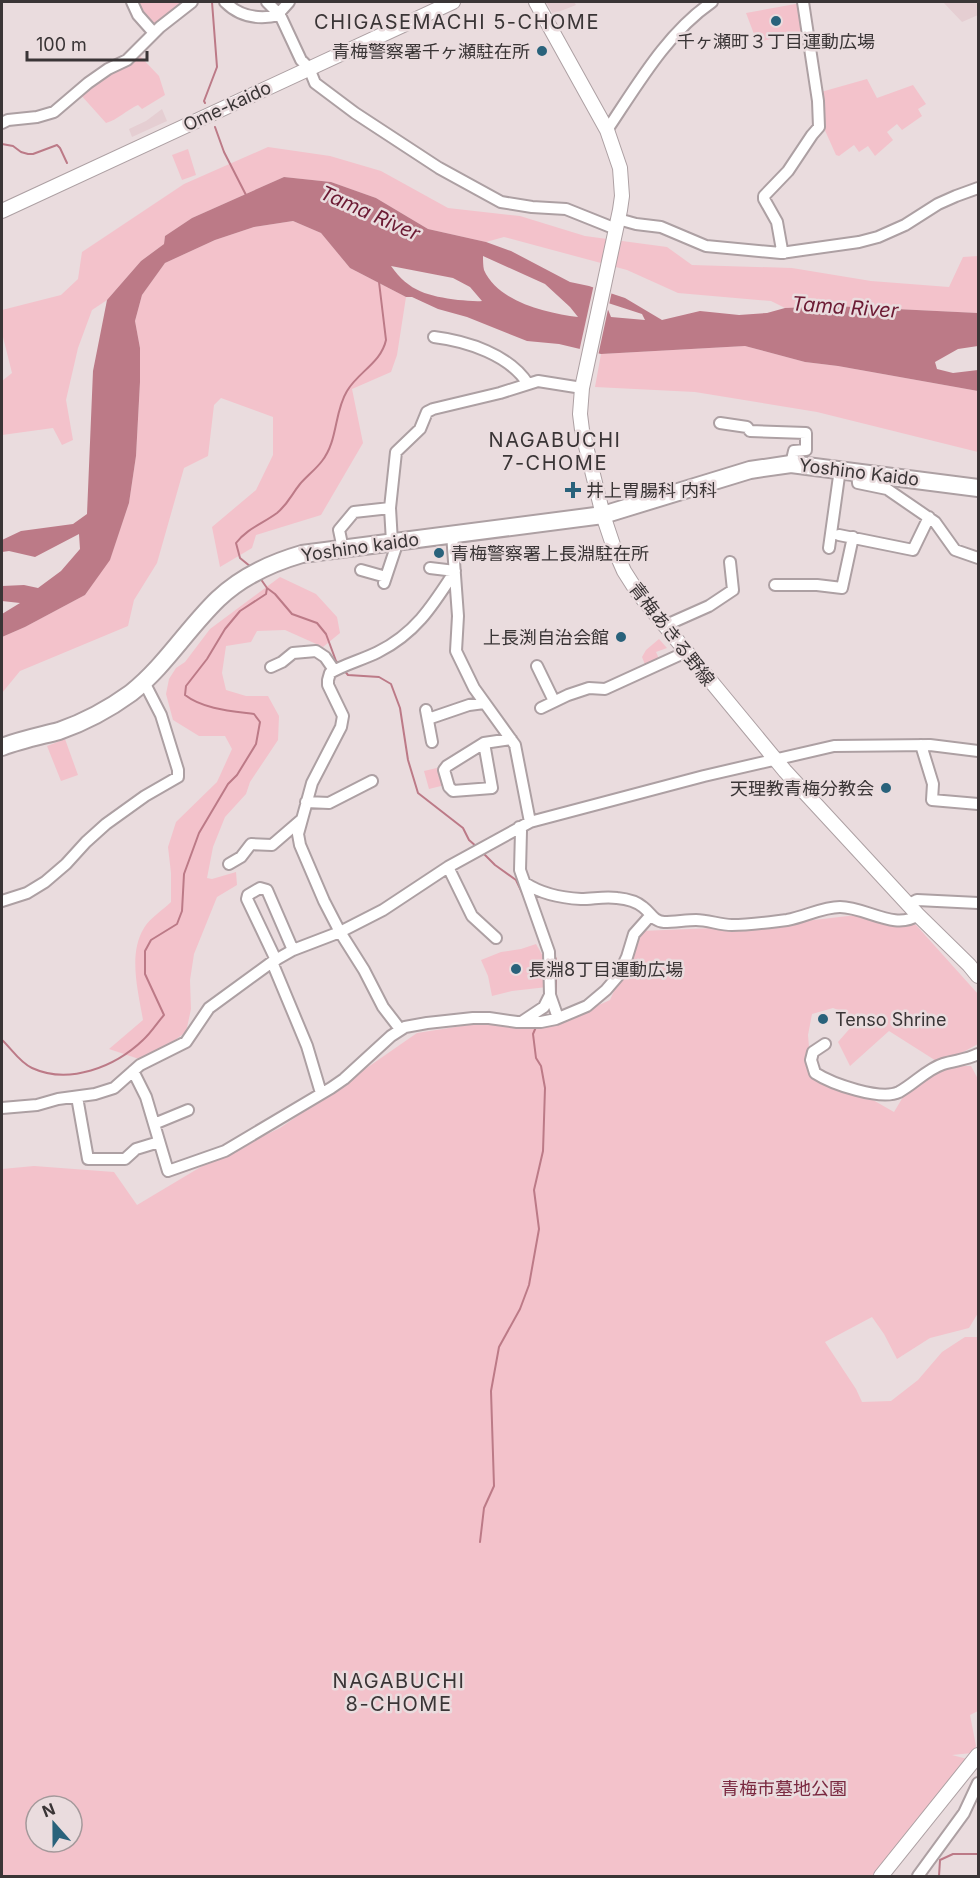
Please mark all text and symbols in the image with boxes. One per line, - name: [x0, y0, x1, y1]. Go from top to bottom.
- district label: CHIGASEMACHI 5-CHOME: [314, 10, 600, 34]
- marker: 千ヶ瀬町３丁目運動広場: [769, 14, 783, 28]
- scale bar: [27, 24, 147, 62]
- place label: 千ヶ瀬町３丁目運動広場: [677, 31, 875, 52]
- text: 100 m: [36, 34, 87, 55]
- place label: 青梅警察署千ヶ瀬駐在所: [332, 41, 530, 62]
- marker: 青梅警察署千ヶ瀬駐在所: [535, 44, 549, 58]
- street label: Ome-kaido: [180, 77, 274, 135]
- water label: Tama River: [316, 180, 424, 246]
- water label: Tama River: [791, 291, 900, 323]
- district label: NAGABUCHI 7-CHOME: [489, 428, 621, 475]
- street label: Yoshino Kaido: [798, 454, 920, 490]
- place label: 井上胃腸科 内科: [586, 480, 717, 501]
- marker: 井上胃腸科 内科: [564, 481, 582, 499]
- street label: Yoshino kaido: [300, 528, 420, 566]
- place label: 青梅警察署上長淵駐在所: [451, 543, 649, 564]
- marker: 青梅警察署上長淵駐在所: [432, 546, 446, 560]
- street label: 青梅あきる野線: [625, 578, 719, 690]
- place label: 上長渕自治会館: [483, 627, 609, 648]
- marker: 上長渕自治会館: [614, 630, 628, 644]
- place label: 天理教青梅分教会: [730, 778, 874, 799]
- marker: 天理教青梅分教会: [879, 781, 893, 795]
- place label: 長淵8丁目運動広場: [528, 959, 683, 980]
- marker: 長淵8丁目運動広場: [509, 962, 523, 976]
- place label: Tenso Shrine: [835, 1009, 946, 1030]
- marker: Tenso Shrine: [816, 1012, 830, 1026]
- district label: NAGABUCHI 8-CHOME: [333, 1669, 465, 1716]
- park label: 青梅市墓地公園: [721, 1778, 847, 1799]
- north arrow: [24, 1794, 84, 1854]
- text: N: [39, 1798, 58, 1822]

